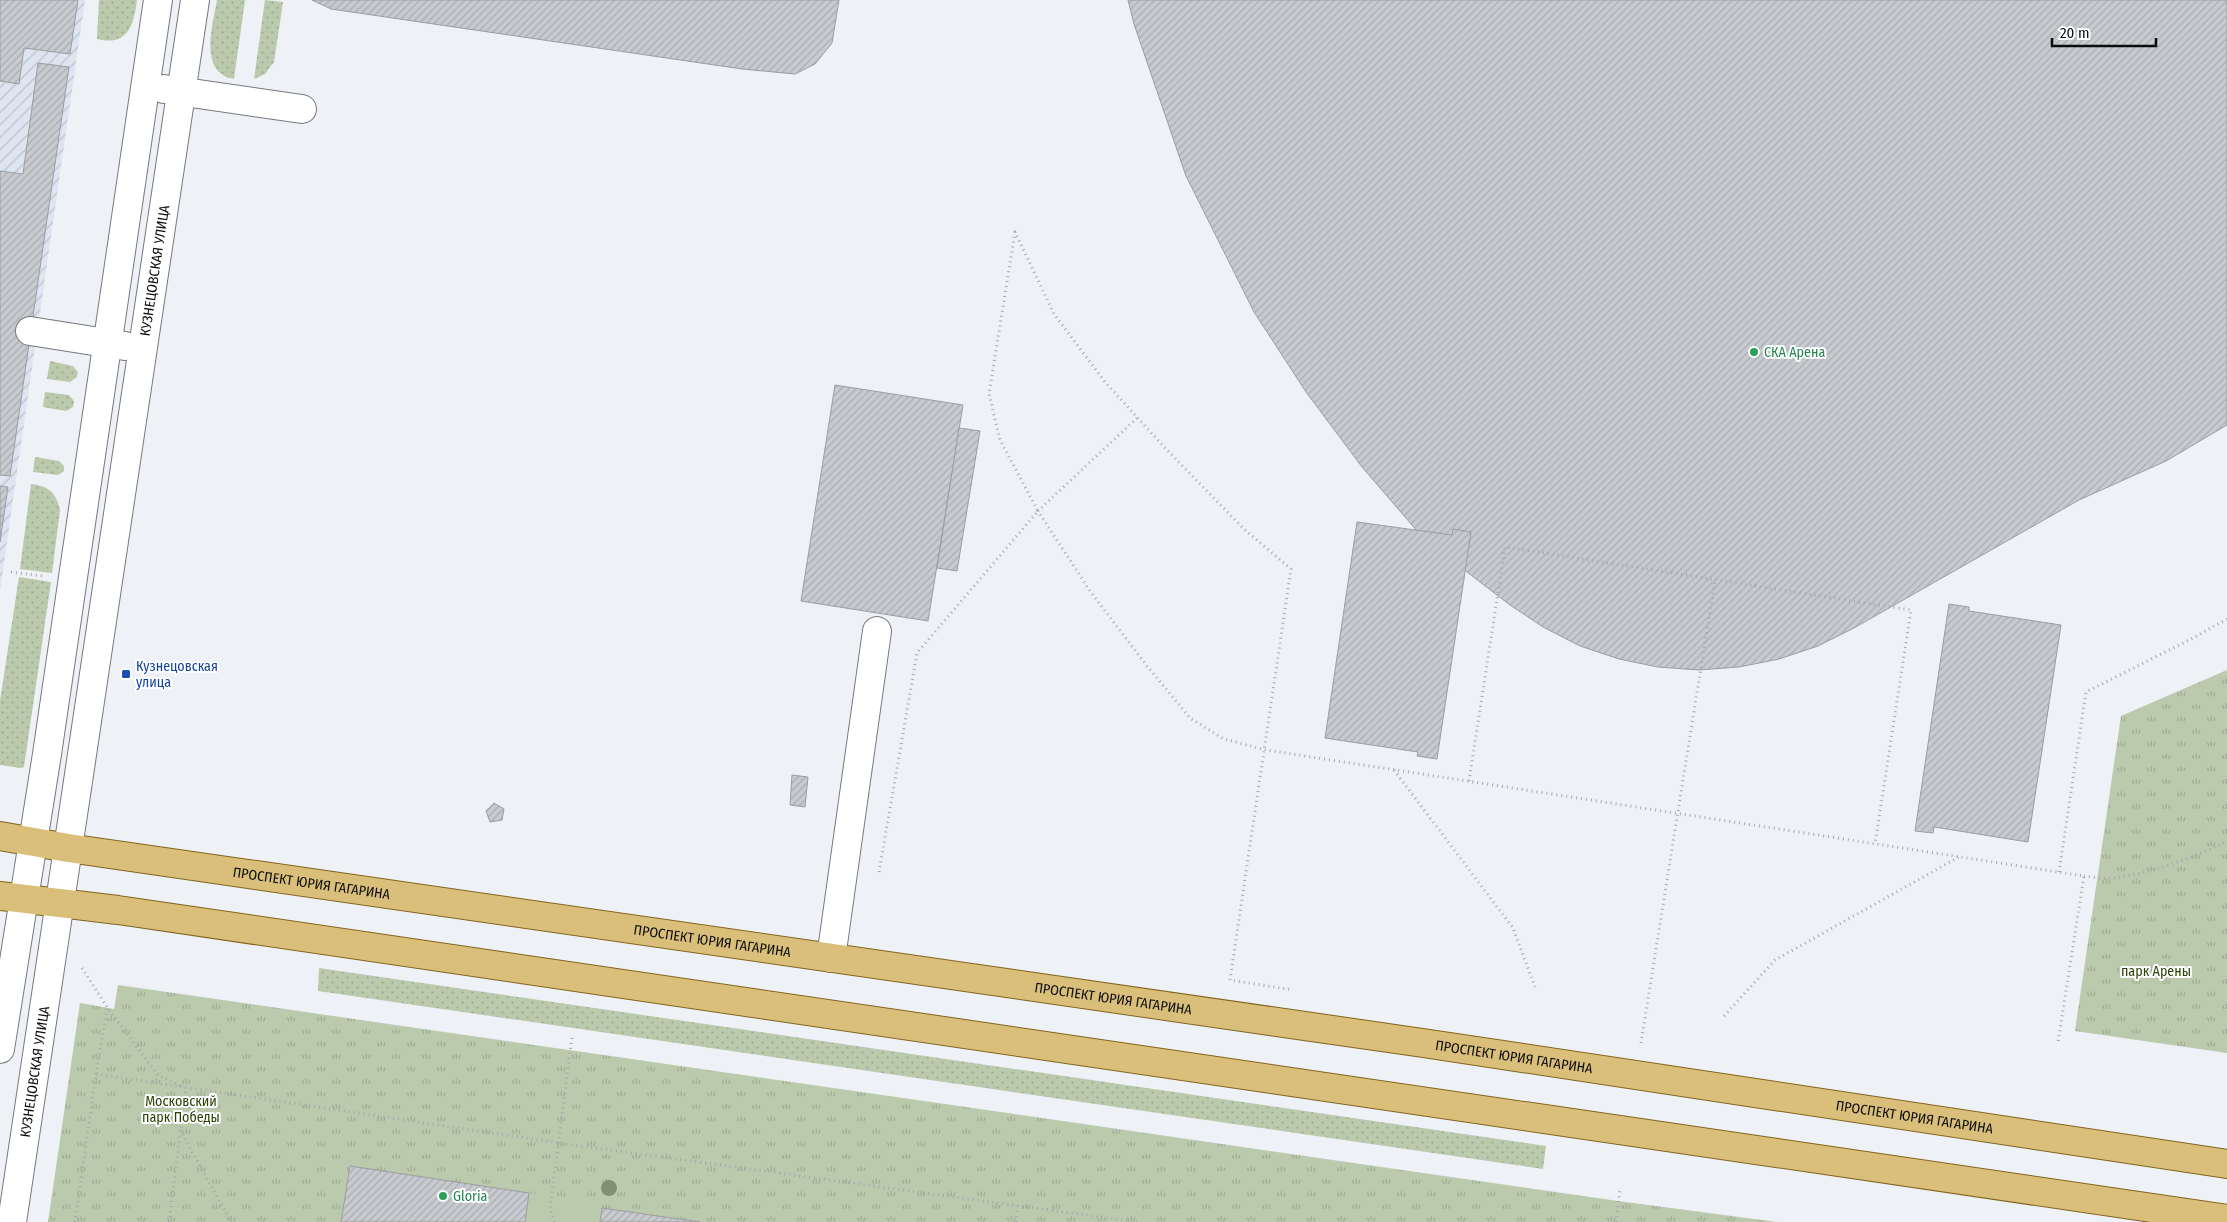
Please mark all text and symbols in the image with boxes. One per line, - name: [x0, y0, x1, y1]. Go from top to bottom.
- scale bar: [2052, 15, 2156, 47]
- text: 20 m: [2060, 24, 2090, 42]
- street label: КУЗНЕЦОВСКАЯ УЛИЦА: [137, 203, 173, 337]
- place label: СКА Арена: [1764, 344, 1825, 361]
- marker: СКА Арена: [1748, 346, 1760, 358]
- place label: Кузнецовская улица: [136, 658, 218, 691]
- marker: Кузнецовская улица: [120, 668, 132, 680]
- street label: ПРОСПЕКТ ЮРИЯ ГАГАРИНА: [232, 864, 392, 903]
- street label: ПРОСПЕКТ ЮРИЯ ГАГАРИНА: [632, 921, 793, 961]
- park label: парк Арены: [2121, 963, 2191, 980]
- street label: ПРОСПЕКТ ЮРИЯ ГАГАРИНА: [1033, 979, 1194, 1019]
- street label: КУЗНЕЦОВСКАЯ УЛИЦА: [17, 1004, 53, 1138]
- street label: ПРОСПЕКТ ЮРИЯ ГАГАРИНА: [1434, 1037, 1594, 1077]
- park label: Московский парк Победы: [142, 1093, 220, 1126]
- street label: ПРОСПЕКТ ЮРИЯ ГАГАРИНА: [1835, 1097, 1995, 1138]
- place label: Gloria: [453, 1188, 487, 1205]
- marker: Gloria: [437, 1190, 449, 1202]

